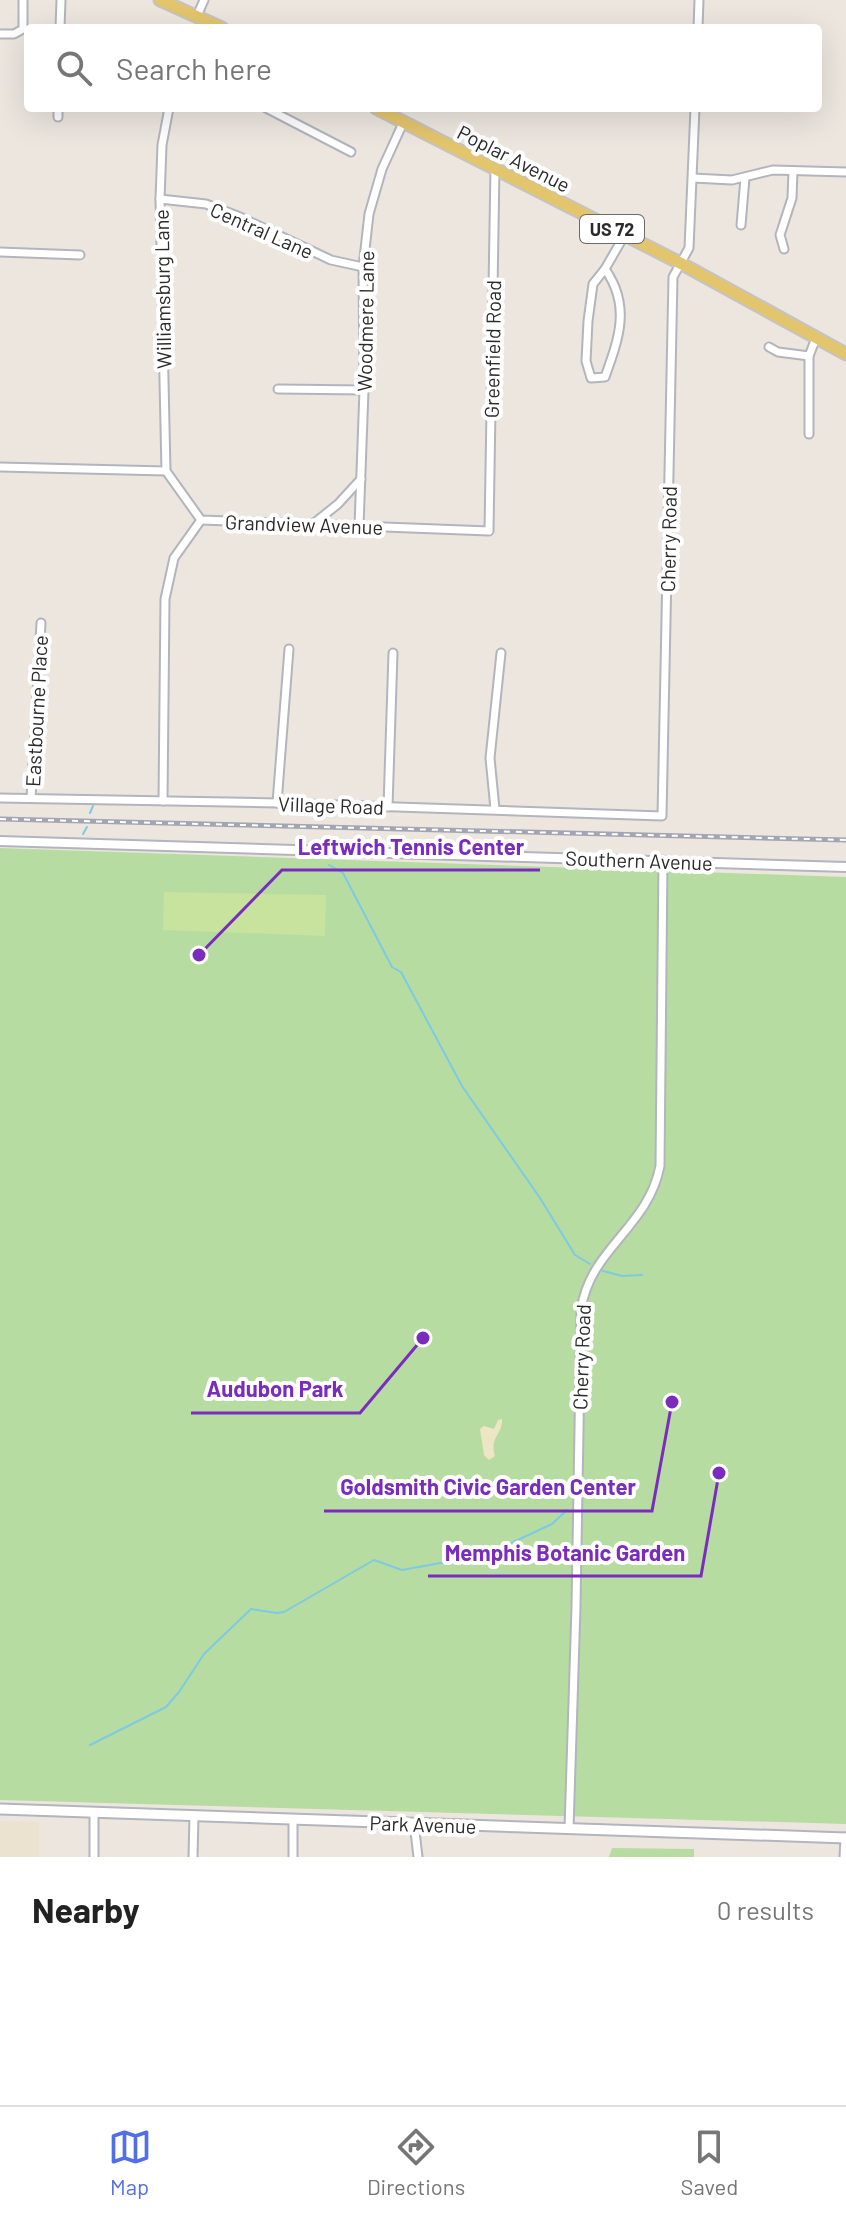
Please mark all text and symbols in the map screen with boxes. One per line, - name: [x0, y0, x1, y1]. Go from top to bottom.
- search box: [24, 24, 822, 112]
- icon: search: [52, 46, 96, 90]
- text: Search here: [116, 50, 272, 86]
- street label: Poplar Avenue: [454, 119, 574, 197]
- street label: Central Lane: [207, 197, 317, 263]
- street label: Williamsburg Lane: [149, 209, 175, 369]
- road number: US 72: [580, 215, 644, 243]
- street label: Woodmere Lane: [352, 250, 378, 392]
- street label: Greenfield Road: [479, 280, 505, 418]
- street label: Cherry Road: [655, 486, 681, 592]
- street label: Grandview Avenue: [224, 509, 384, 539]
- street label: Eastbourne Place: [20, 635, 52, 787]
- street label: Village Road: [278, 791, 384, 819]
- callout: Leftwich Tennis Center: [282, 824, 540, 870]
- text: Leftwich Tennis Center: [298, 833, 525, 859]
- street label: Southern Avenue: [565, 845, 713, 875]
- street label: Cherry Road: [567, 1304, 595, 1410]
- callout: Audubon Park: [191, 1367, 360, 1413]
- text: Audubon Park: [206, 1375, 344, 1401]
- callout: Goldsmith Civic Garden Center: [324, 1465, 652, 1511]
- text: Goldsmith Civic Garden Center: [340, 1473, 636, 1499]
- callout: Memphis Botanic Garden: [428, 1530, 701, 1576]
- text: Memphis Botanic Garden: [445, 1539, 685, 1565]
- street label: Park Avenue: [369, 1810, 477, 1838]
- text: Nearby: [32, 1889, 140, 1930]
- text: 0 results: [717, 1894, 814, 1925]
- tab: Map: [108, 2125, 152, 2199]
- tab: Directions: [367, 2125, 465, 2199]
- tab: Saved: [681, 2125, 738, 2199]

